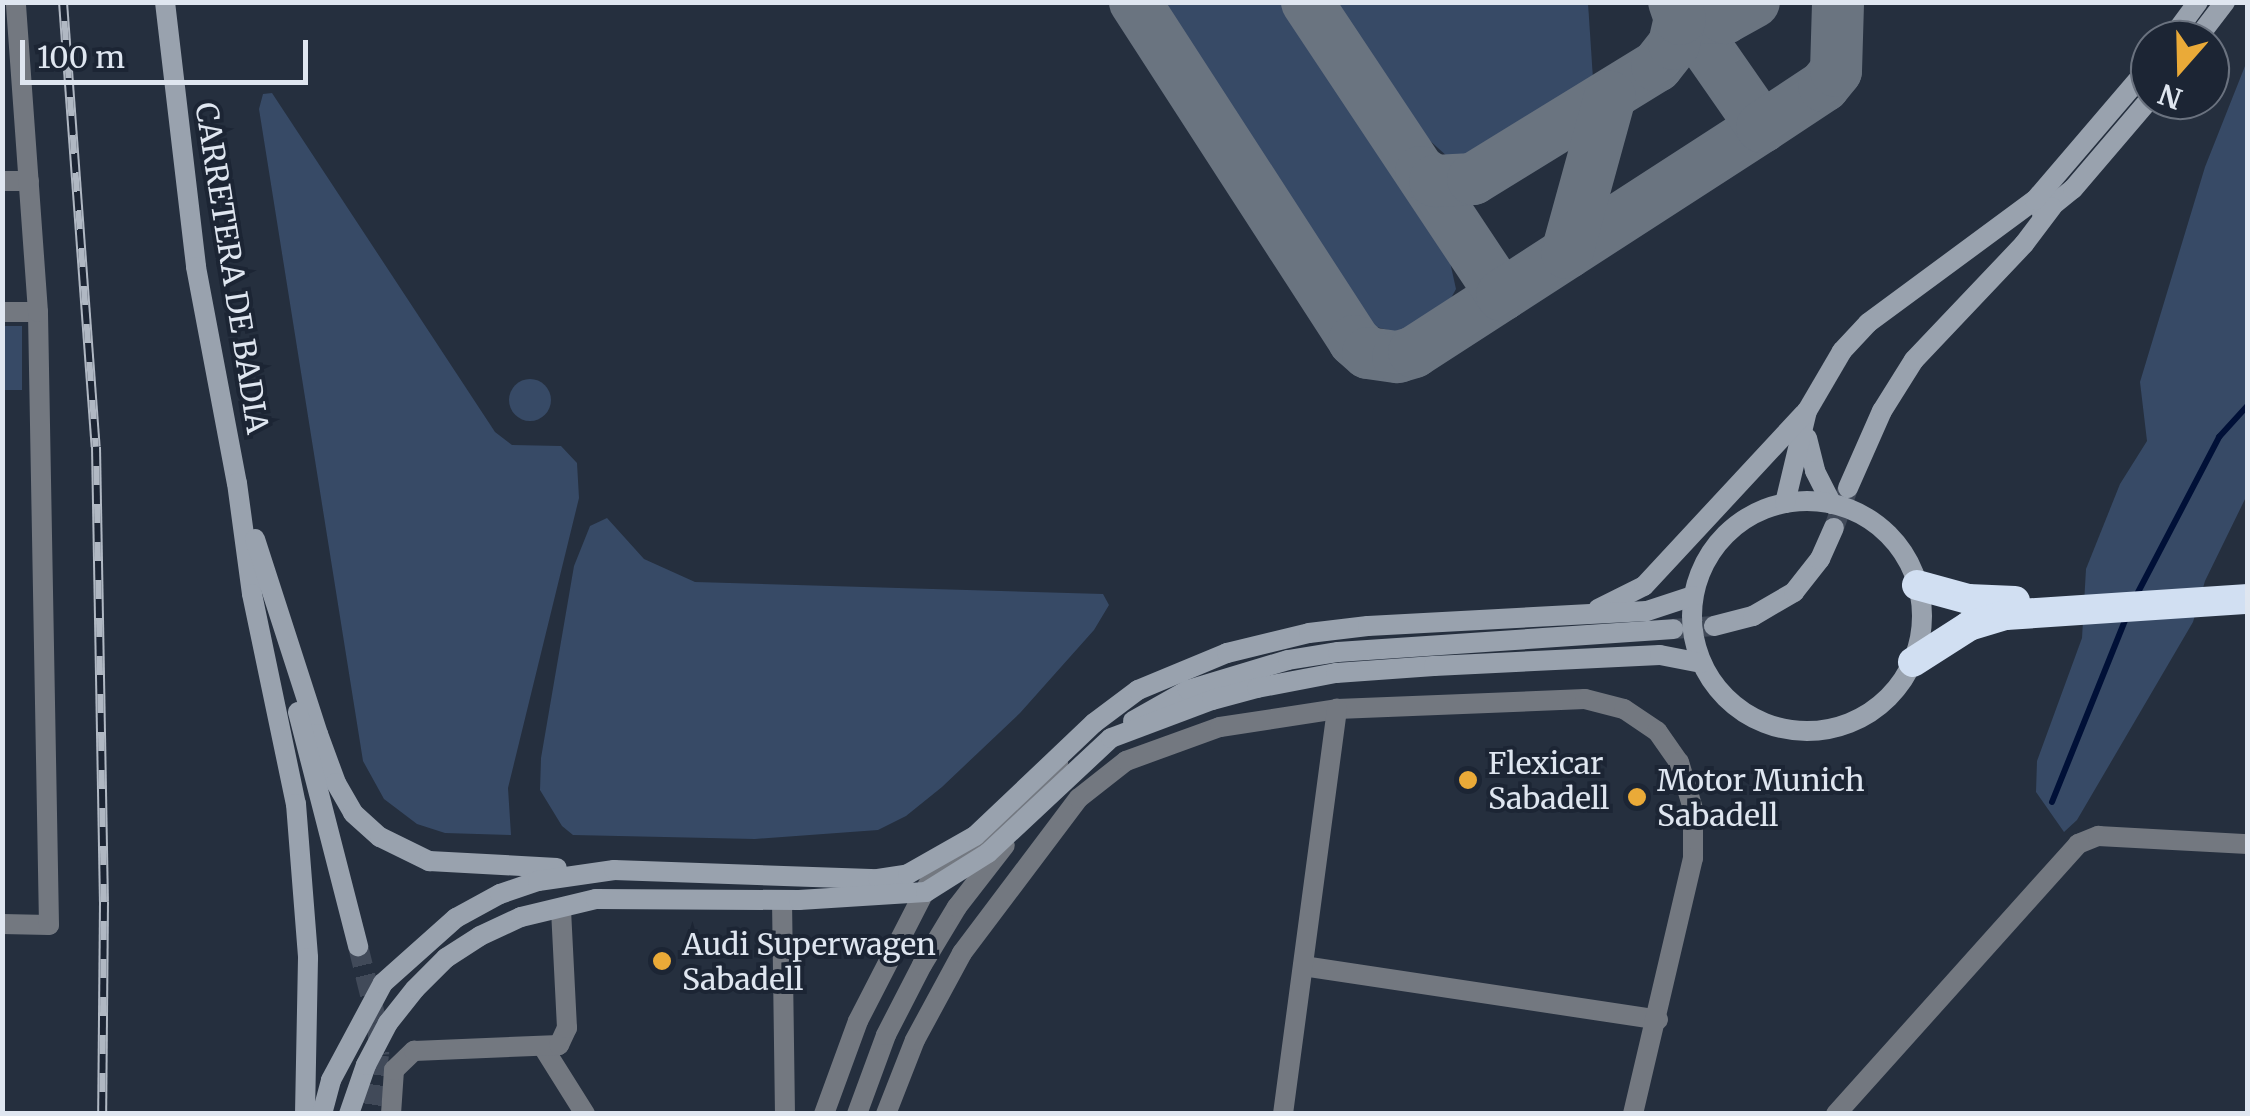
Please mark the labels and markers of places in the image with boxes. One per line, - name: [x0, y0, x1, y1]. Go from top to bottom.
- place label: Flexicar Sabadell: [1488, 745, 1609, 816]
- place label: Motor Munich Sabadell: [1657, 762, 1865, 832]
- marker: Flexicar Sabadell: [1457, 769, 1479, 791]
- marker: Motor Munich Sabadell: [1626, 786, 1648, 808]
- place label: Audi Superwagen Sabadell: [682, 926, 936, 996]
- marker: Audi Superwagen Sabadell: [651, 950, 673, 972]

